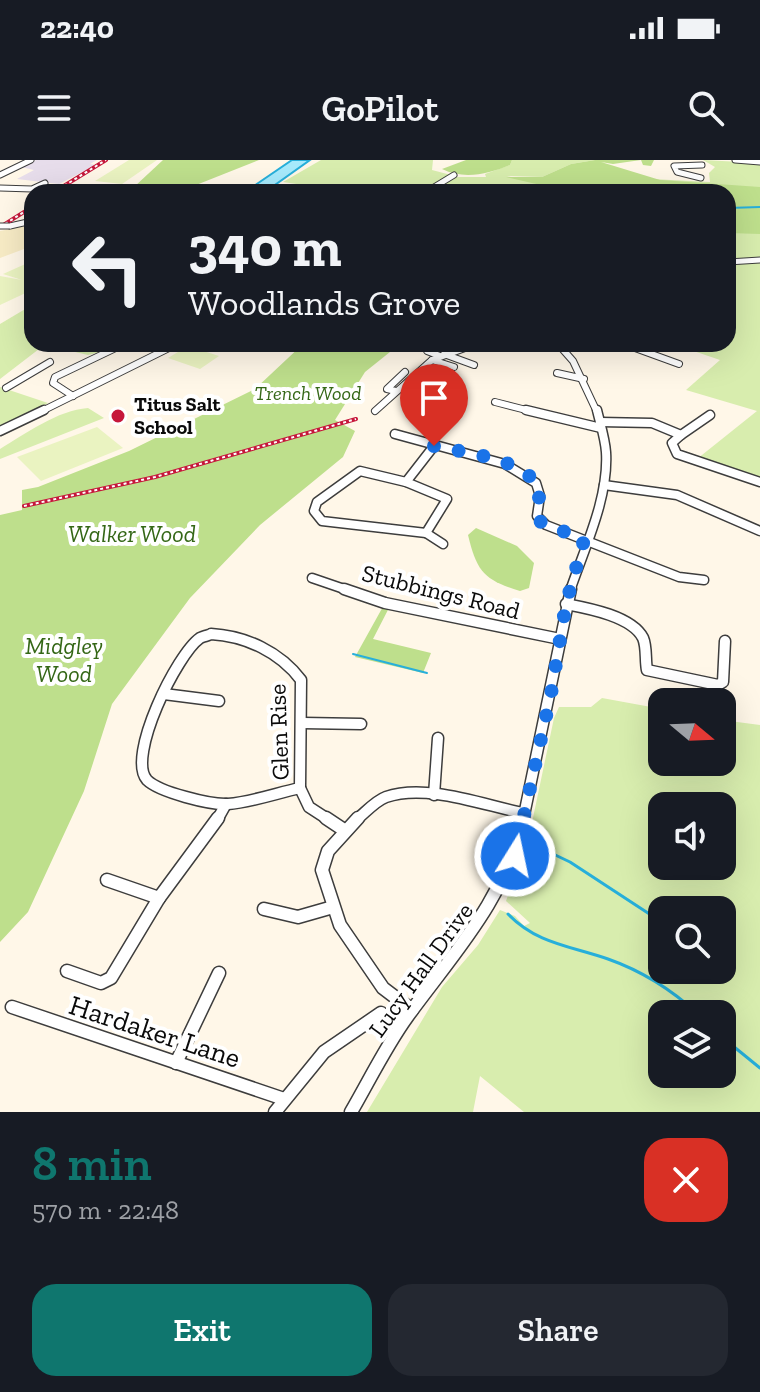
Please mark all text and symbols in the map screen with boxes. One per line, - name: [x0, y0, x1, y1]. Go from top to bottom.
- text: 22:40: [40, 10, 114, 46]
- icon: menu: [32, 86, 76, 130]
- icon: search: [684, 86, 728, 130]
- text: GoPilot: [322, 87, 438, 130]
- text: 340 m: [188, 213, 342, 280]
- icon: left: [56, 216, 160, 320]
- text: Woodlands Grove: [188, 281, 460, 324]
- pin: [400, 364, 468, 446]
- icon: arrive: [412, 376, 456, 420]
- park label: Trench Wood: [255, 381, 361, 405]
- place label: Titus Salt School: [134, 392, 222, 439]
- marker: Titus Salt School: [109, 407, 127, 425]
- park label: Walker Wood: [68, 519, 196, 548]
- street label: Stubbings Road: [359, 558, 523, 625]
- park label: Midgley Wood: [25, 631, 103, 688]
- street label: Glen Rise: [262, 683, 295, 781]
- north arrow: [648, 688, 736, 776]
- map controls: [648, 688, 736, 1088]
- button: sound: [648, 792, 736, 880]
- position arrow: [473, 814, 557, 898]
- button: search: [648, 896, 736, 984]
- street label: Lucy Hall Drive: [362, 897, 479, 1042]
- street label: Hardaker Lane: [65, 988, 245, 1075]
- button: layers: [648, 1000, 736, 1088]
- text: 8 min: [32, 1135, 152, 1192]
- button: close: [644, 1138, 728, 1222]
- text: 570 m · 22:48: [32, 1194, 179, 1226]
- button: Exit: [32, 1284, 372, 1376]
- button: Share: [388, 1284, 728, 1376]

